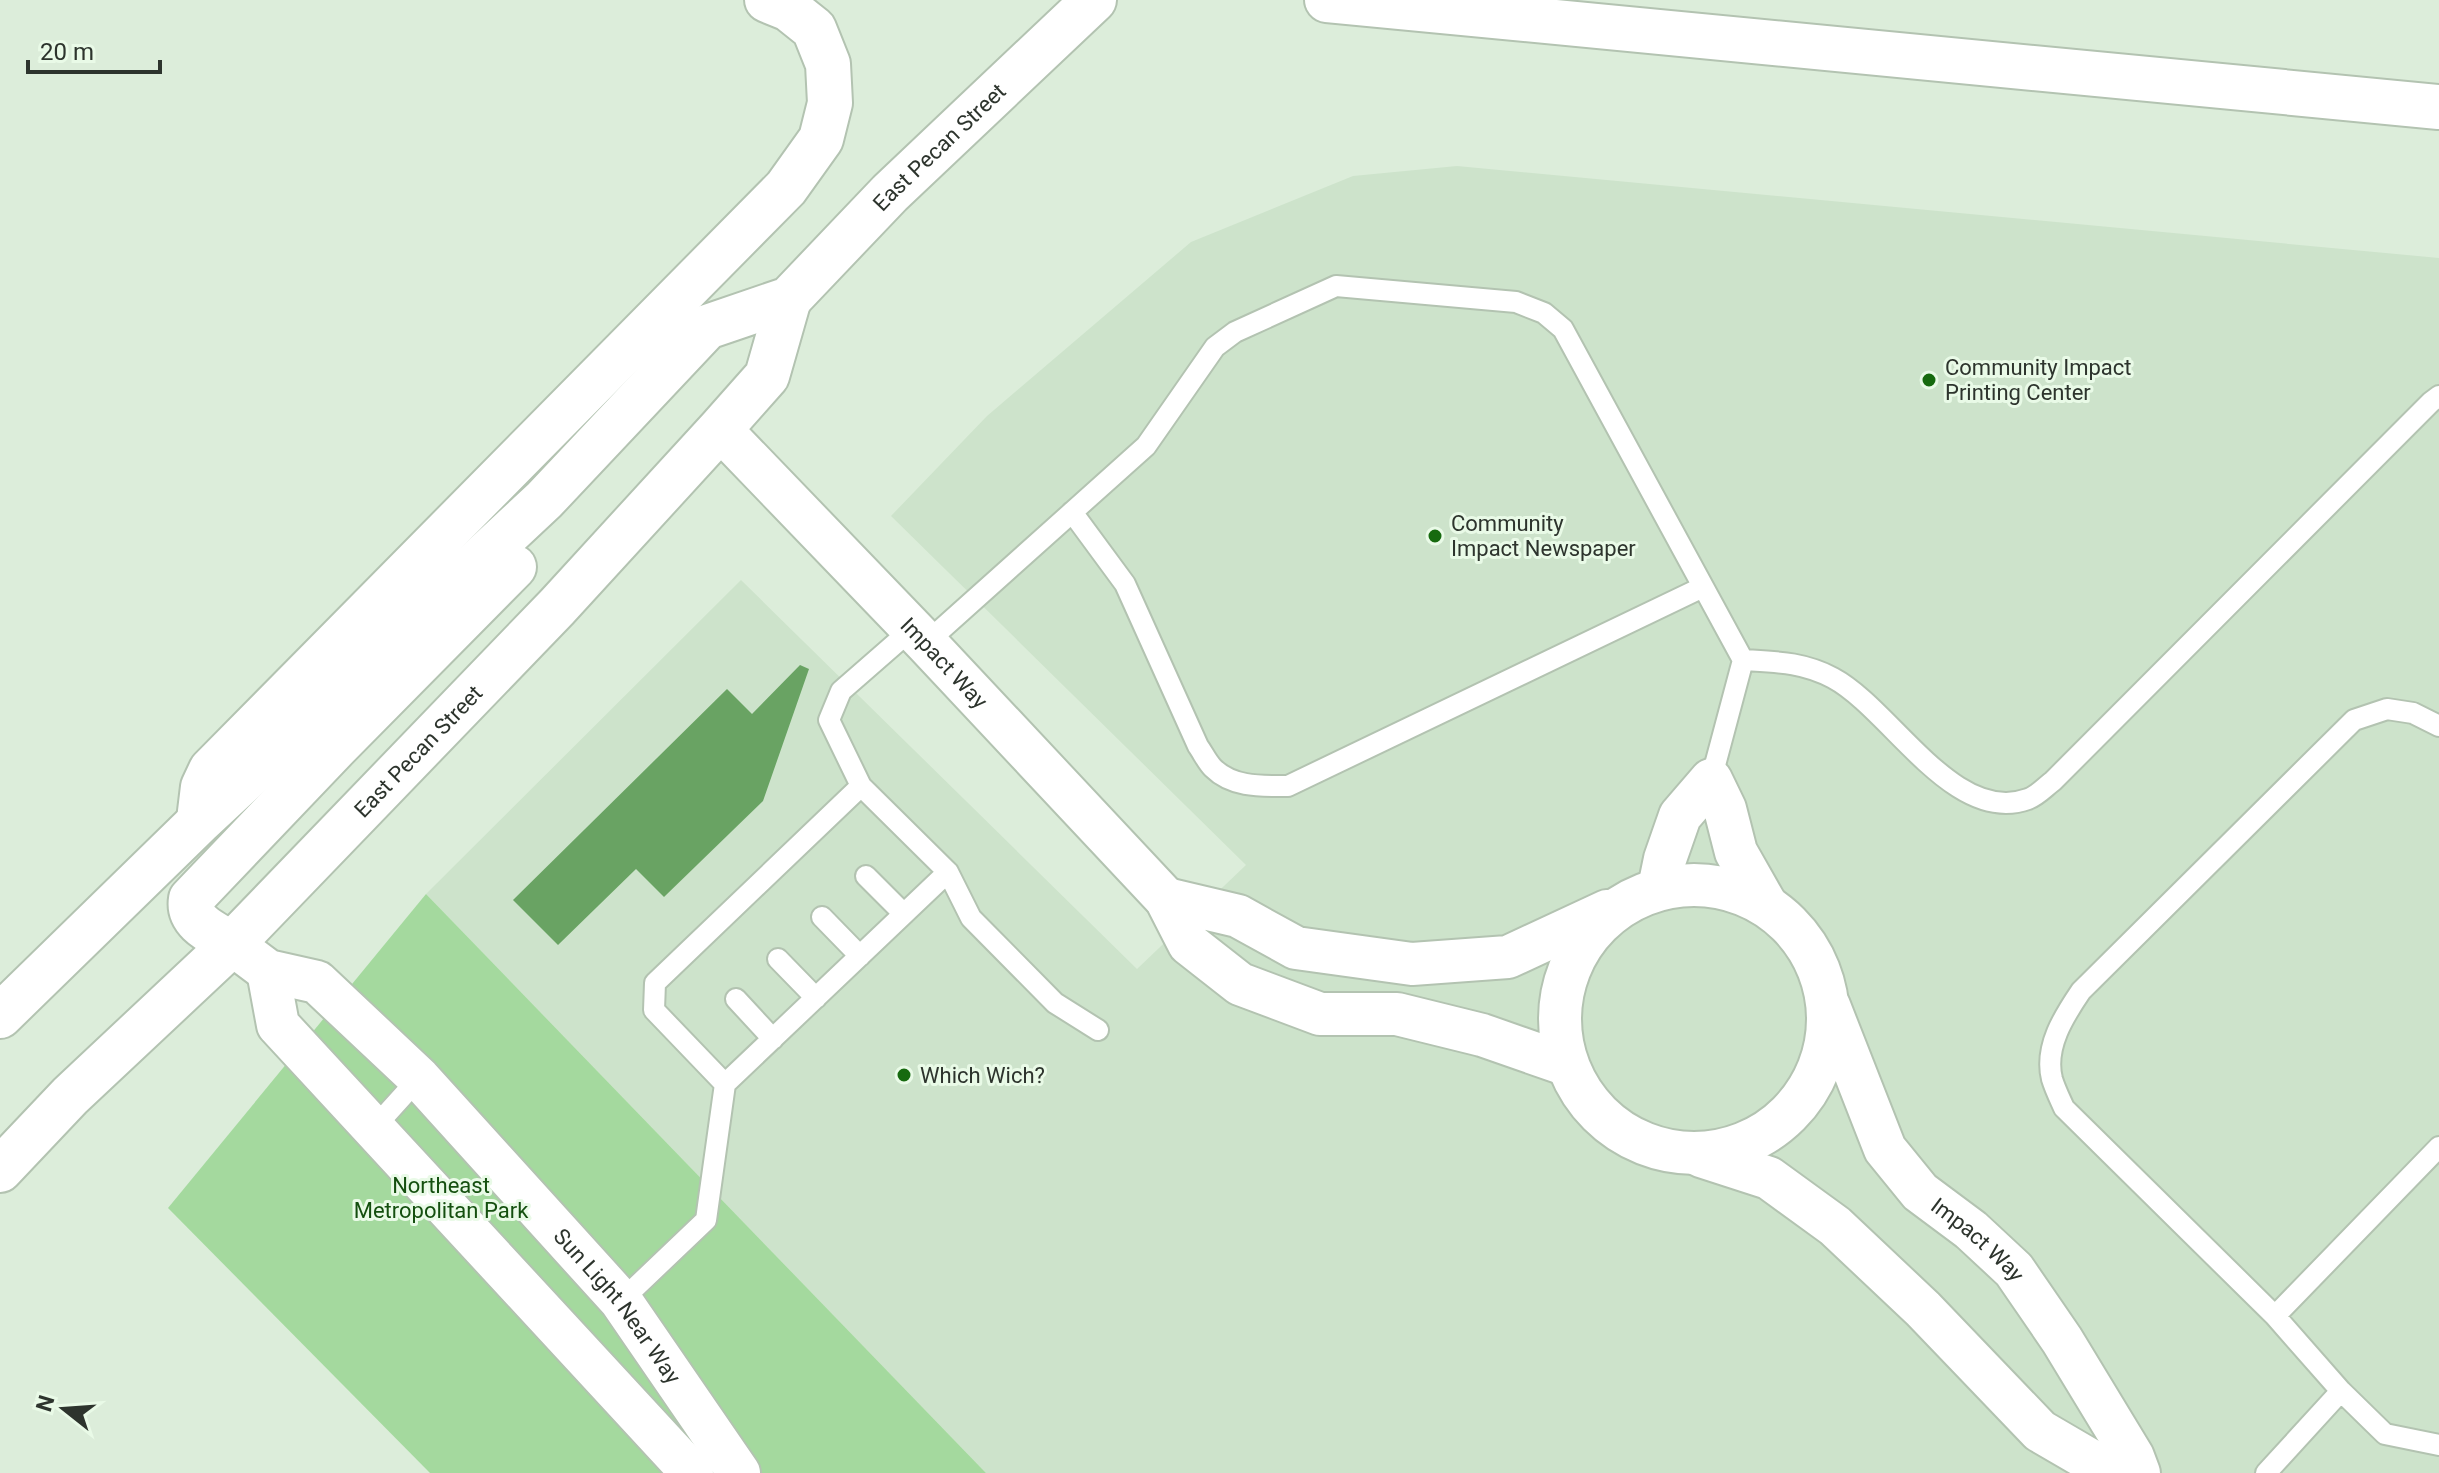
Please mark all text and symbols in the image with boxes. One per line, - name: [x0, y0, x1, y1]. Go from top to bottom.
- scale bar: [28, 24, 160, 74]
- text: 20 m: [40, 38, 94, 66]
- street label: East Pecan Street: [868, 78, 1010, 215]
- place label: Community Impact Printing Center: [1945, 355, 2131, 405]
- marker: Community Impact Printing Center: [1920, 371, 1938, 389]
- place label: Community Impact Newspaper: [1451, 511, 1636, 561]
- marker: Community Impact Newspaper: [1426, 527, 1444, 545]
- street label: Impact Way: [896, 612, 993, 714]
- street label: East Pecan Street: [349, 680, 487, 822]
- place label: Which Wich?: [920, 1063, 1045, 1088]
- marker: Which Wich?: [895, 1066, 913, 1084]
- park label: Northeast Metropolitan Park: [354, 1173, 529, 1223]
- street label: Impact Way: [1926, 1192, 2030, 1286]
- street label: Sun Light Near Way: [549, 1223, 687, 1389]
- north arrow: [24, 1369, 104, 1449]
- text: N: [31, 1392, 60, 1414]

